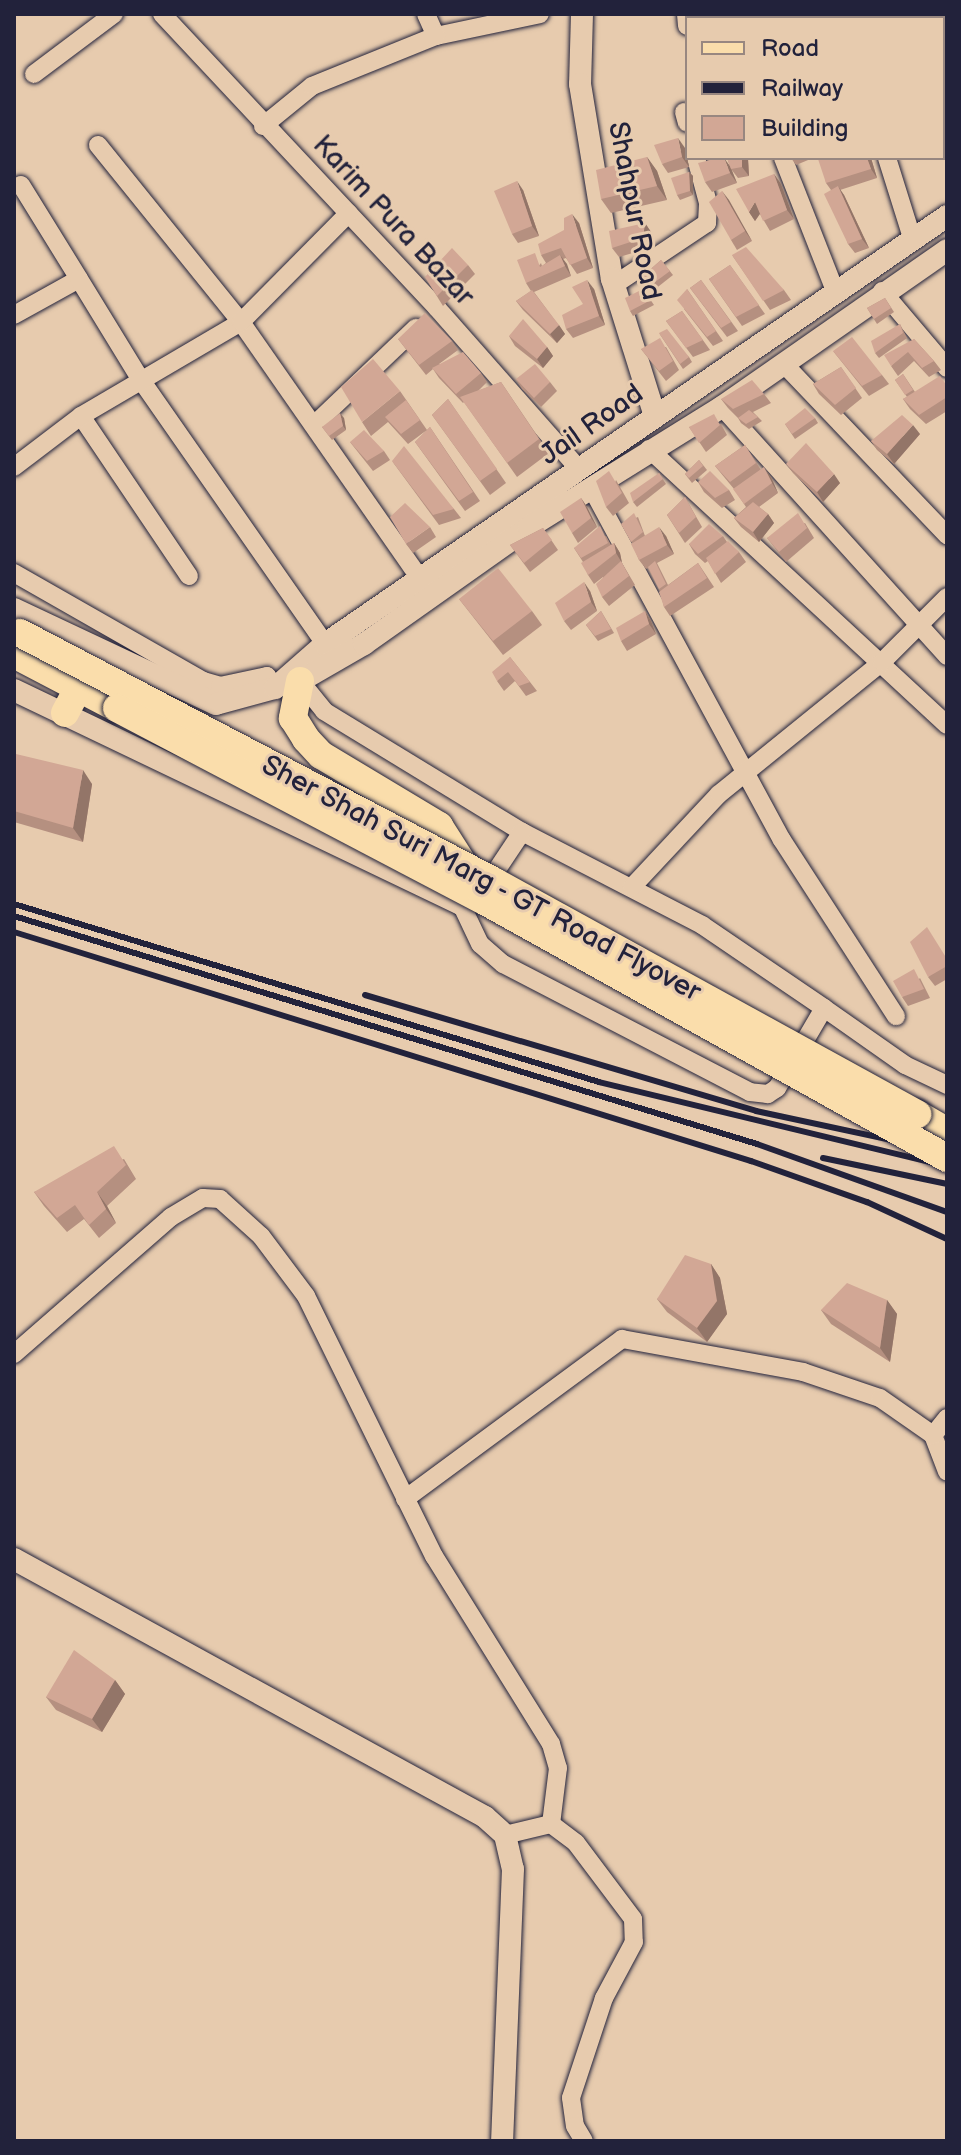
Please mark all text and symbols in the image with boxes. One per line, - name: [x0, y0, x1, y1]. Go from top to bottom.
- legend: [685, 16, 945, 160]
- text: Road: [761, 34, 819, 63]
- text: Railway: [761, 74, 843, 103]
- text: Building: [761, 114, 848, 143]
- street label: Shahpur Road: [600, 119, 668, 303]
- street label: Karim Pura Bazar: [305, 129, 481, 313]
- street label: Jail Road: [534, 377, 650, 473]
- street label: Sher Shah Suri Marg - GT Road Flyover: [254, 748, 708, 1010]

